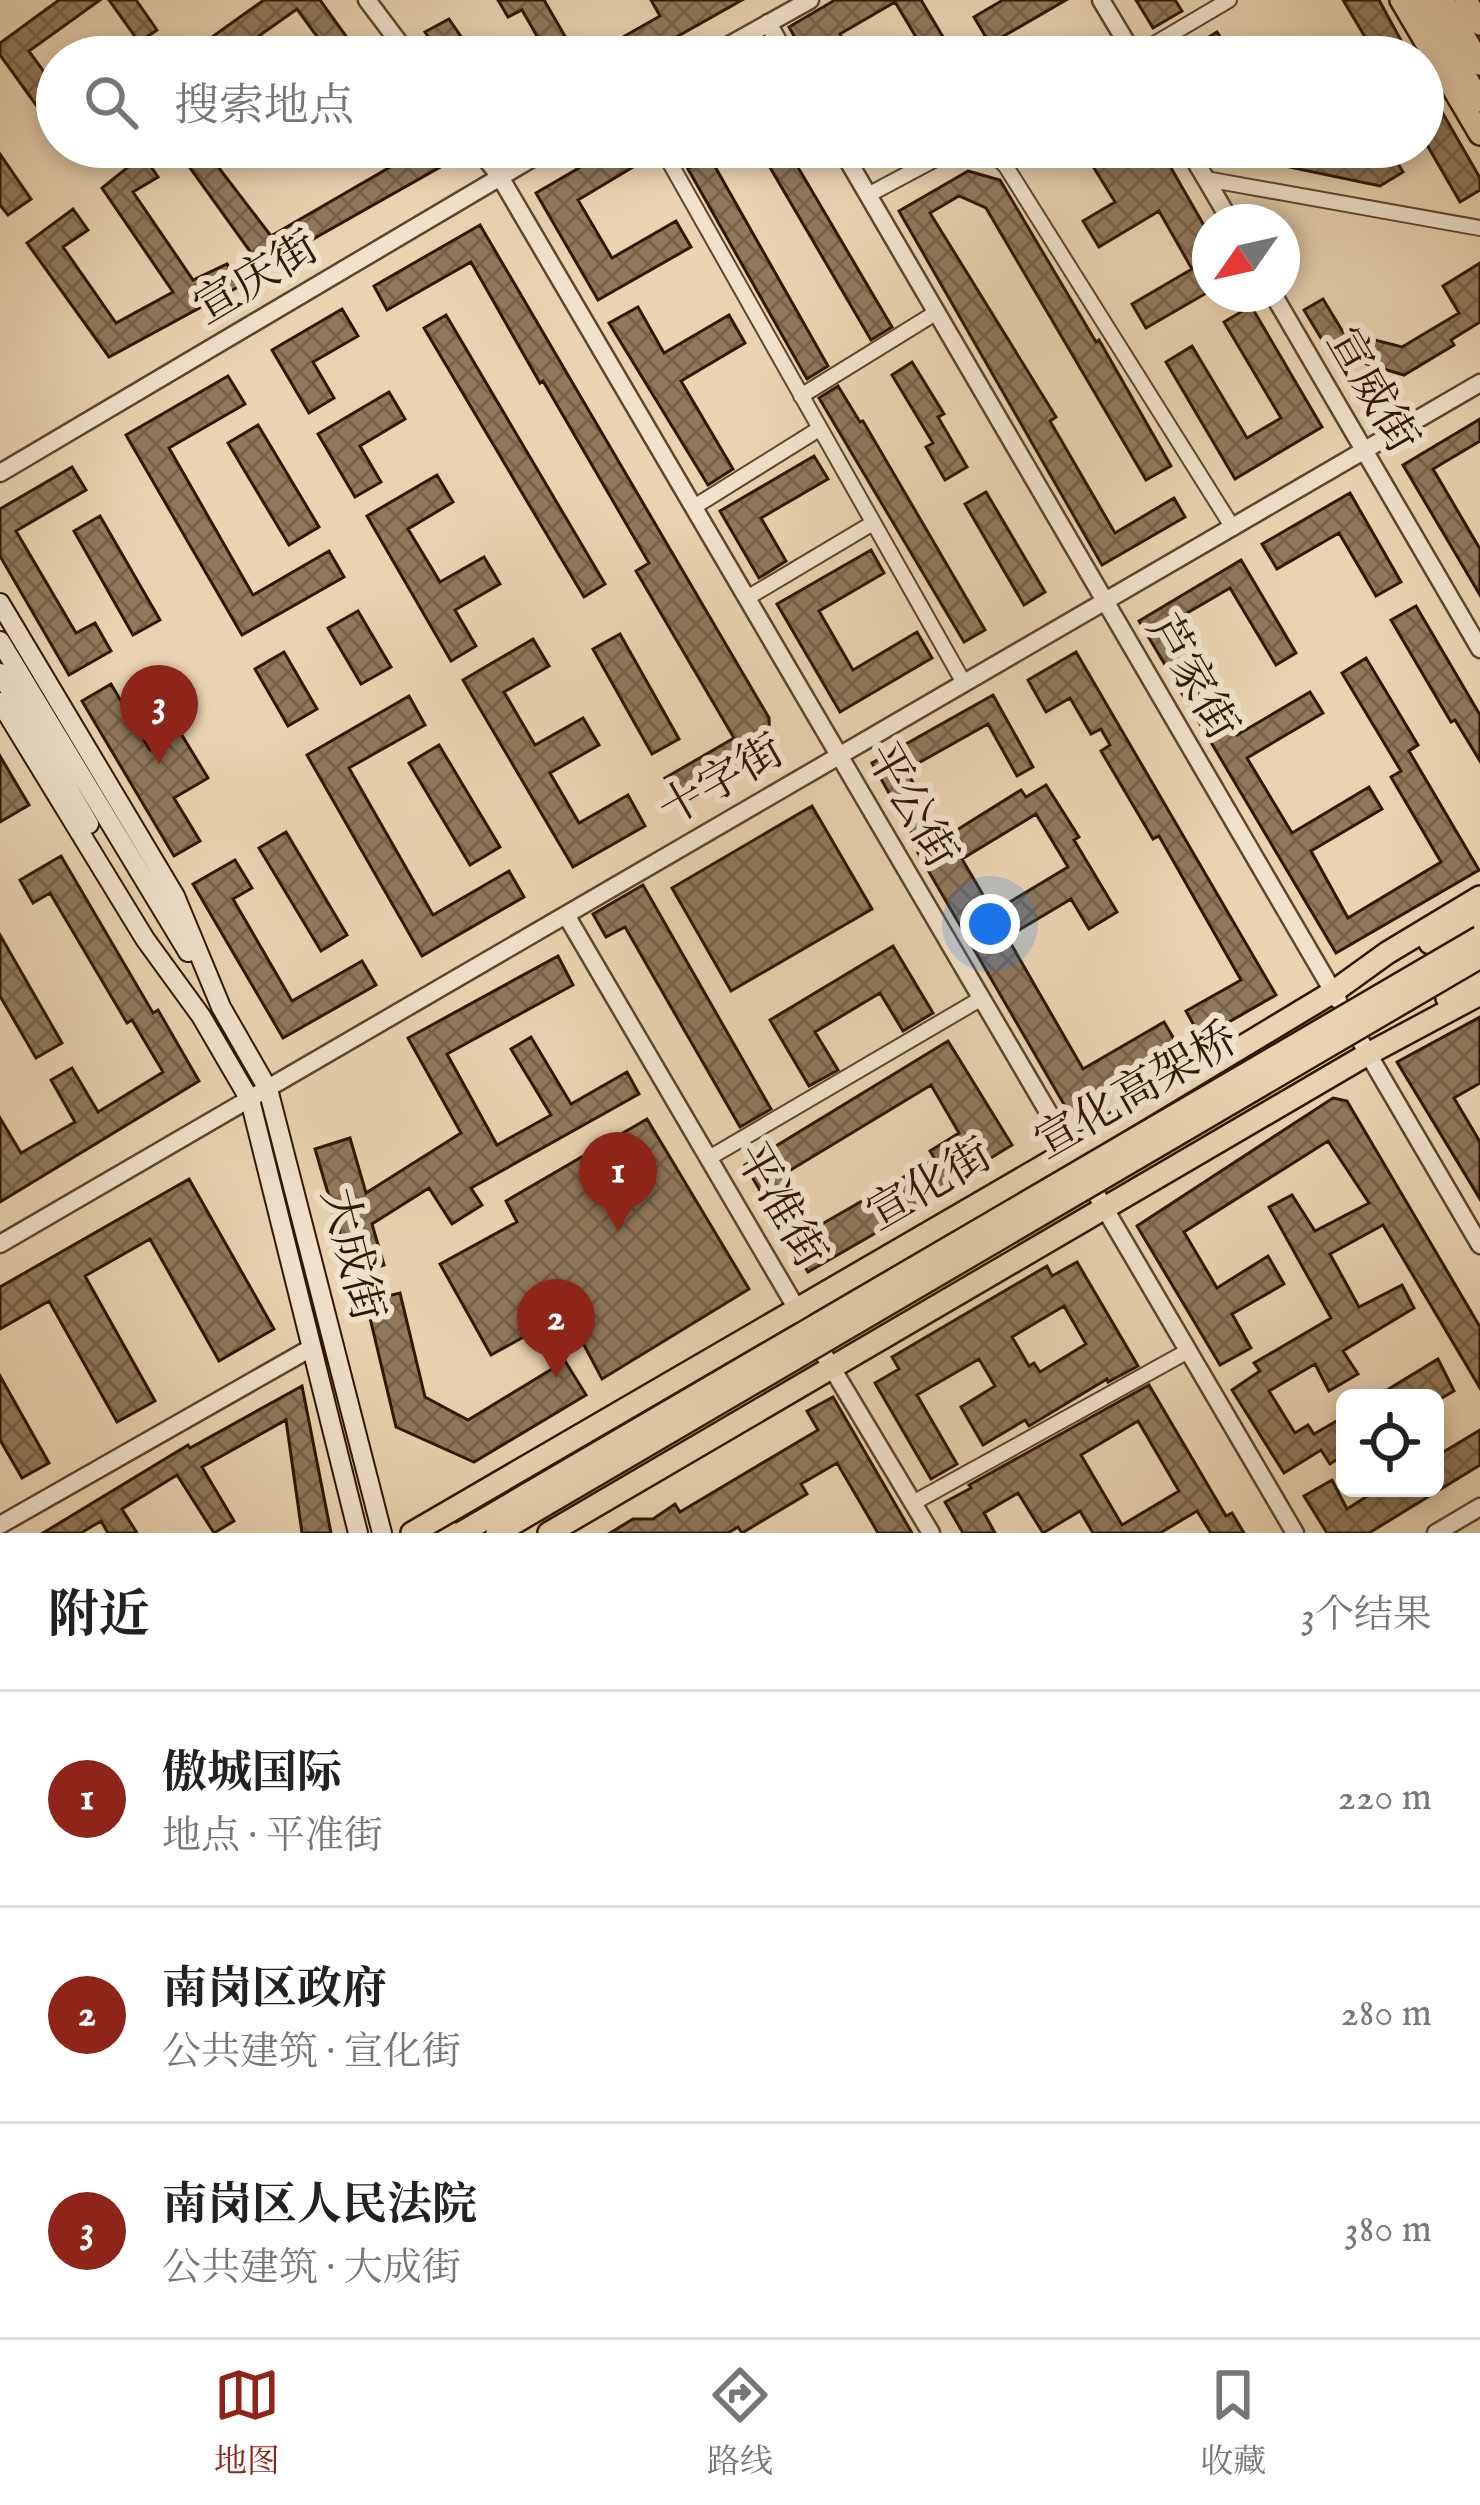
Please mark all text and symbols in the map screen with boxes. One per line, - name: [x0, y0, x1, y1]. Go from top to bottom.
- search box: [36, 36, 1444, 168]
- icon: search: [78, 69, 144, 135]
- text: 搜索地点: [174, 79, 354, 136]
- north arrow: [1192, 204, 1300, 312]
- street label: 宣庆街: [184, 220, 330, 338]
- street label: 宣威街: [1313, 318, 1429, 464]
- street label: 芦家街: [1133, 605, 1249, 751]
- pin: 3: [120, 665, 198, 764]
- street label: 十字街: [649, 724, 795, 840]
- street label: 平公街: [852, 733, 968, 879]
- your location: [960, 894, 1020, 954]
- street label: 宣化高架桥: [1025, 1011, 1249, 1173]
- street label: 宣化街: [857, 1128, 1003, 1244]
- pin: 1: [579, 1132, 657, 1231]
- street label: 平准街: [721, 1133, 837, 1279]
- street label: 大成街: [307, 1183, 395, 1327]
- pin: 2: [517, 1279, 595, 1378]
- map controls: [1336, 1389, 1444, 1497]
- button: locate: [1336, 1389, 1444, 1497]
- text: 附近: [48, 1585, 150, 1650]
- text: 3个结果: [1300, 1592, 1432, 1641]
- text: 傲城国际: [162, 1746, 342, 1803]
- text: 1: [80, 1774, 94, 1823]
- text: 220 m: [1338, 1774, 1432, 1823]
- text: 地点 · 平准街: [162, 1813, 383, 1862]
- text: 南岗区政府: [162, 1962, 387, 2019]
- text: 2: [78, 1990, 96, 2039]
- text: 280 m: [1341, 1990, 1432, 2039]
- text: 公共建筑 · 宣化街: [162, 2029, 461, 2078]
- text: 南岗区人民法院: [162, 2178, 477, 2235]
- text: 3: [80, 2206, 94, 2255]
- text: 380 m: [1344, 2206, 1432, 2255]
- text: 公共建筑 · 大成街: [162, 2245, 461, 2294]
- tab: 地图: [214, 2362, 280, 2484]
- tab: 路线: [707, 2362, 773, 2484]
- tab: 收藏: [1200, 2362, 1266, 2484]

